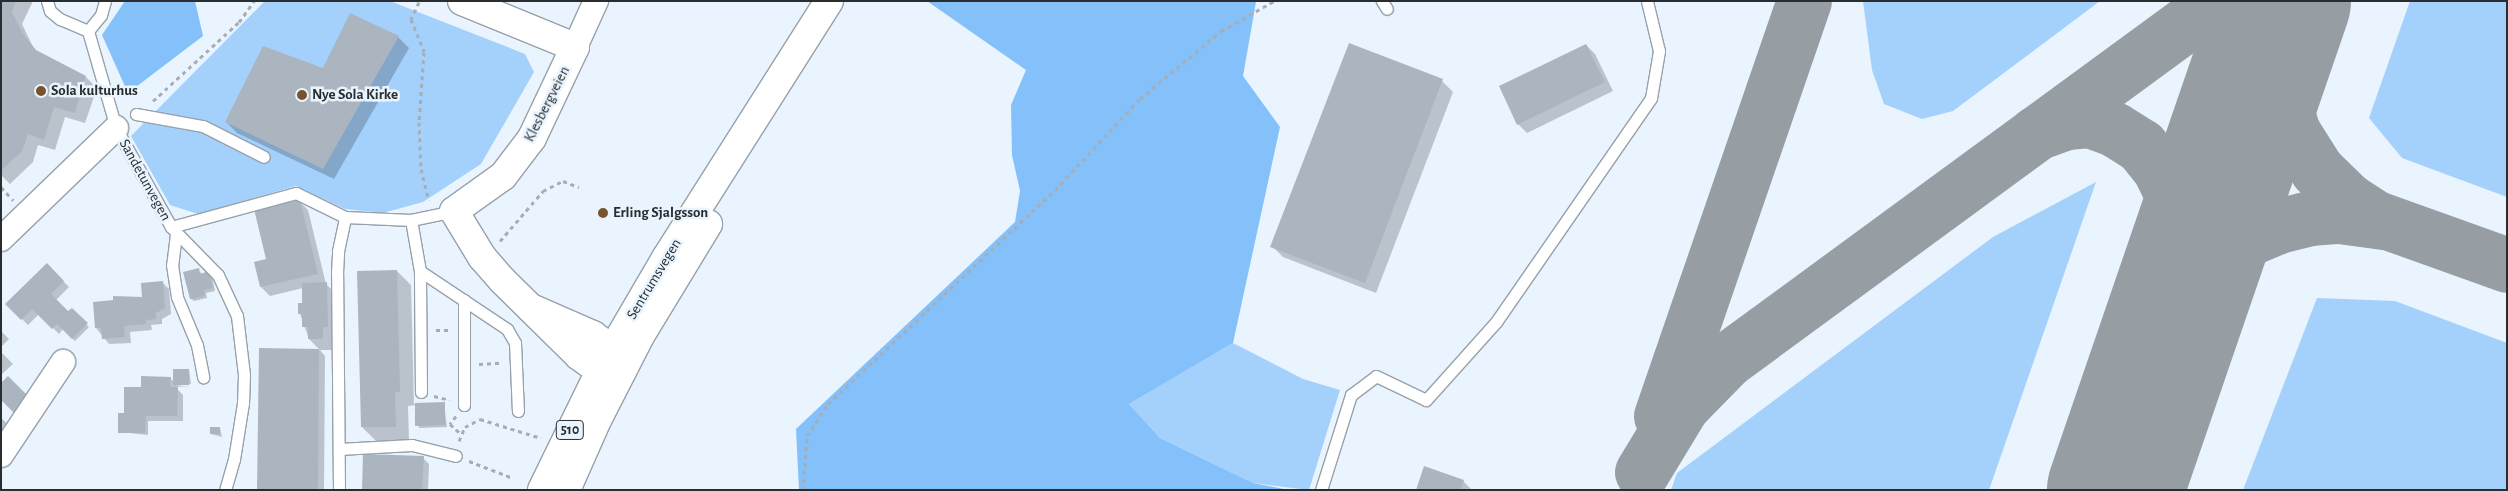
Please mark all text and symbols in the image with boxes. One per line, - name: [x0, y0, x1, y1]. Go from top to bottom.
- street label: Klesbergveien: [520, 63, 574, 145]
- place label: Sola kulturhus: [51, 82, 138, 100]
- marker: Sola kulturhus: [35, 85, 47, 97]
- place label: Nye Sola Kirke: [312, 86, 398, 104]
- marker: Nye Sola Kirke: [296, 89, 308, 101]
- street label: Sandetunvegen: [115, 136, 175, 224]
- place label: Erling Sjalgsson: [613, 204, 708, 222]
- marker: Erling Sjalgsson: [597, 207, 609, 219]
- street label: Sentrumsvegen: [623, 235, 685, 323]
- road number: 510: [555, 418, 585, 442]

